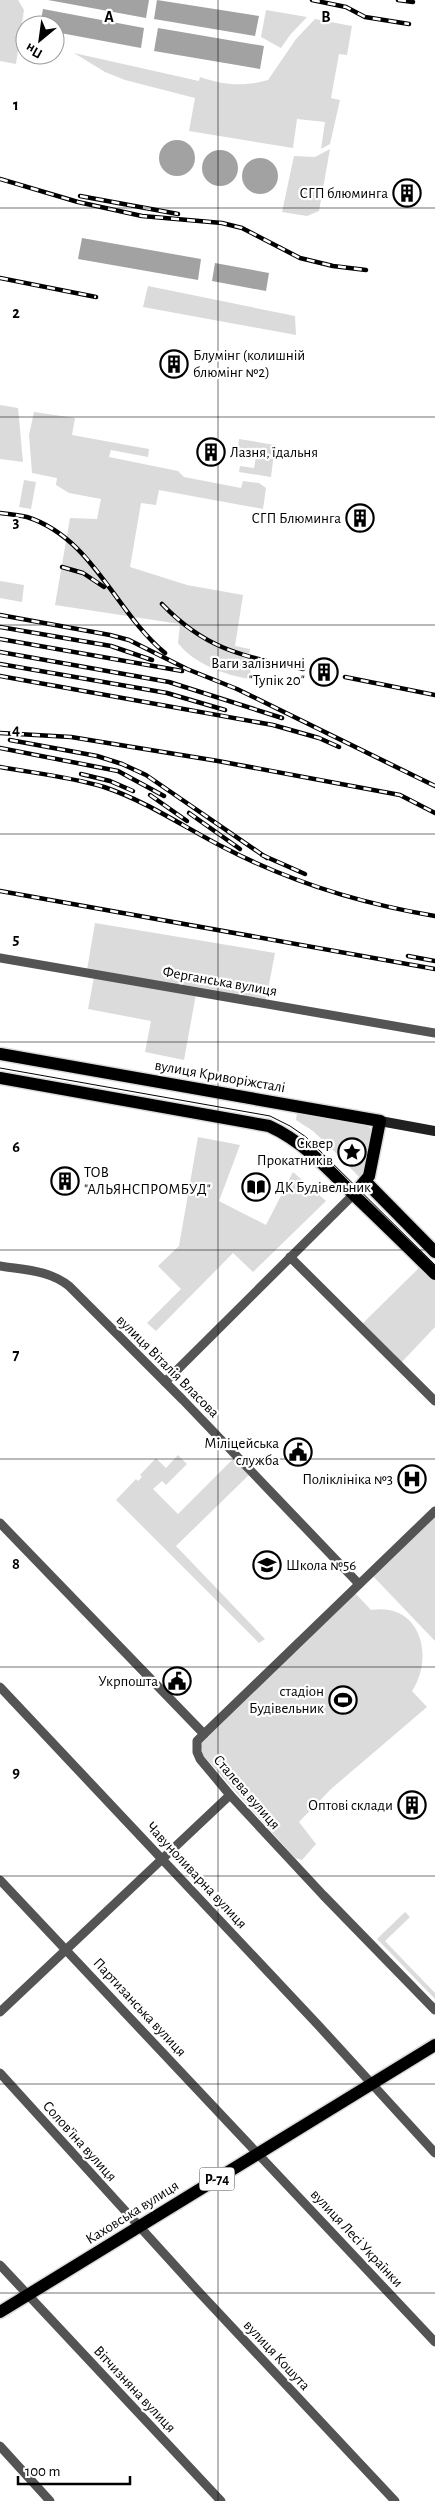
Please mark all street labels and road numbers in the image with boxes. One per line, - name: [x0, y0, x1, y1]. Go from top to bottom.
- street label: Ферганська вулиця: [161, 964, 278, 999]
- street label: вулиця Криворіжсталі: [153, 1058, 286, 1095]
- street label: вулиця Віталія Власова: [113, 1312, 222, 1421]
- street label: Сталева вулиця: [210, 1752, 283, 1832]
- street label: Чавуноливарна вулиця: [144, 1819, 250, 1932]
- street label: Партизанська вулиця: [90, 1955, 189, 2060]
- street label: Соловʼїна вулиця: [40, 2098, 119, 2184]
- road number: Р-74: [200, 2168, 234, 2190]
- street label: Каховська вулиця: [83, 2178, 181, 2247]
- street label: вулиця Лесі Українки: [308, 2186, 406, 2290]
- street label: вулиця Кошута: [241, 2317, 313, 2393]
- street label: Вітчизняна вулиця: [91, 2343, 178, 2436]

